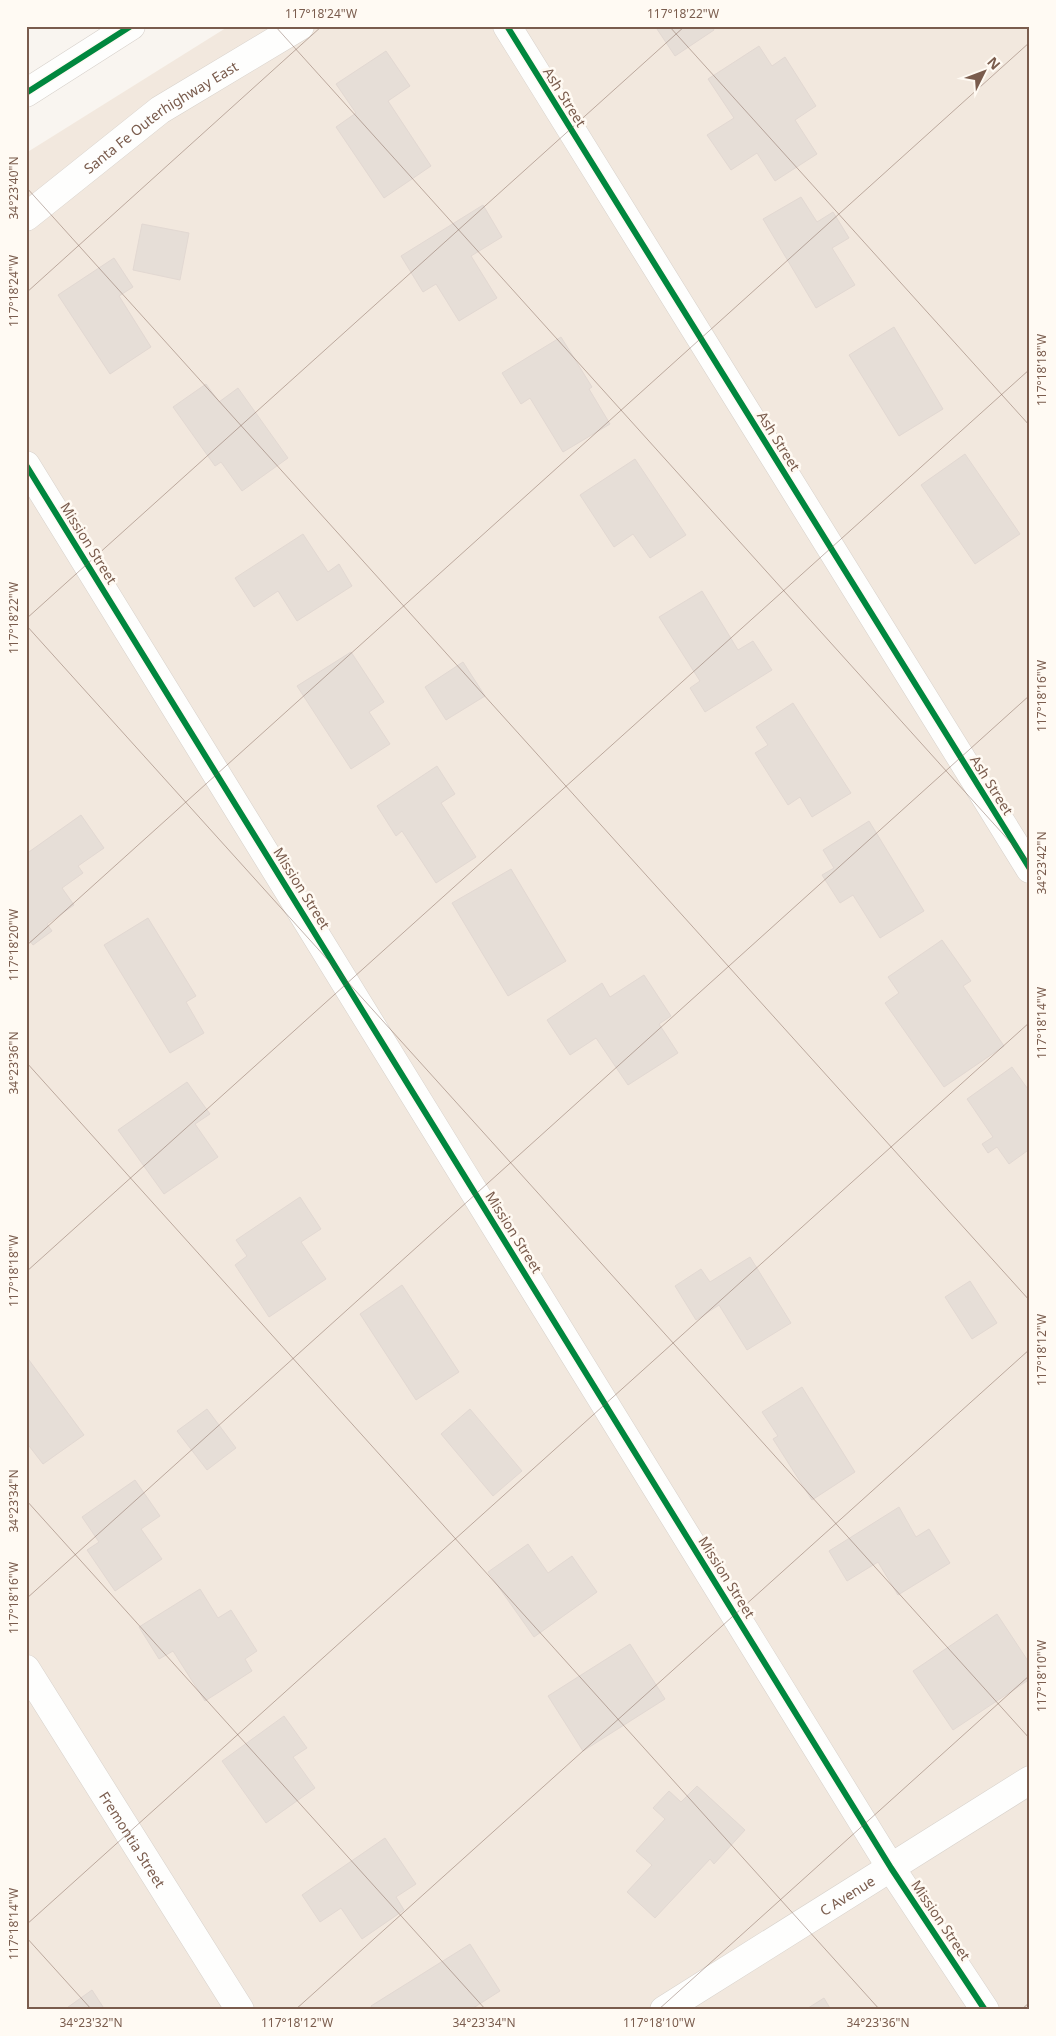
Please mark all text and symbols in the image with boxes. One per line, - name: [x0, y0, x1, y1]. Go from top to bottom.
- text: 117°18'24"W: [285, 5, 357, 22]
- text: 117°18'22"W: [647, 5, 719, 22]
- north arrow: [958, 48, 1008, 98]
- text: N: [983, 52, 1005, 74]
- street label: Santa Fe Outerhighway East: [79, 56, 241, 177]
- street label: Ash Street: [539, 64, 591, 130]
- text: 34°23'40"N: [5, 156, 22, 220]
- text: 117°18'24"W: [5, 255, 22, 327]
- text: 117°18'18"W: [1033, 334, 1050, 406]
- street label: Ash Street: [753, 408, 805, 474]
- street label: Mission Street: [56, 498, 122, 588]
- text: 117°18'22"W: [5, 582, 22, 654]
- text: 117°18'16"W: [1033, 660, 1050, 732]
- street label: Ash Street: [966, 752, 1018, 818]
- text: 34°23'42"N: [1033, 831, 1050, 895]
- street label: Mission Street: [269, 843, 335, 933]
- text: 117°18'20"W: [5, 909, 22, 981]
- text: 117°18'14"W: [1033, 987, 1050, 1059]
- text: 34°23'36"N: [5, 1031, 22, 1095]
- street label: Mission Street: [481, 1187, 547, 1277]
- text: 117°18'18"W: [5, 1235, 22, 1307]
- text: 117°18'12"W: [1033, 1314, 1050, 1386]
- text: 34°23'34"N: [5, 1469, 22, 1533]
- street label: Mission Street: [694, 1532, 760, 1622]
- text: 117°18'16"W: [5, 1562, 22, 1634]
- text: 117°18'10"W: [1033, 1640, 1050, 1712]
- street label: Fremontia Street: [95, 1788, 170, 1891]
- street label: C Avenue: [816, 1871, 878, 1920]
- street label: Mission Street: [907, 1876, 975, 1964]
- text: 117°18'14"W: [5, 1888, 22, 1960]
- text: 34°23'32"N: [59, 2014, 123, 2031]
- text: 117°18'12"W: [261, 2014, 333, 2031]
- text: 34°23'34"N: [452, 2014, 516, 2031]
- text: 117°18'10"W: [623, 2014, 695, 2031]
- text: 34°23'36"N: [846, 2014, 910, 2031]

